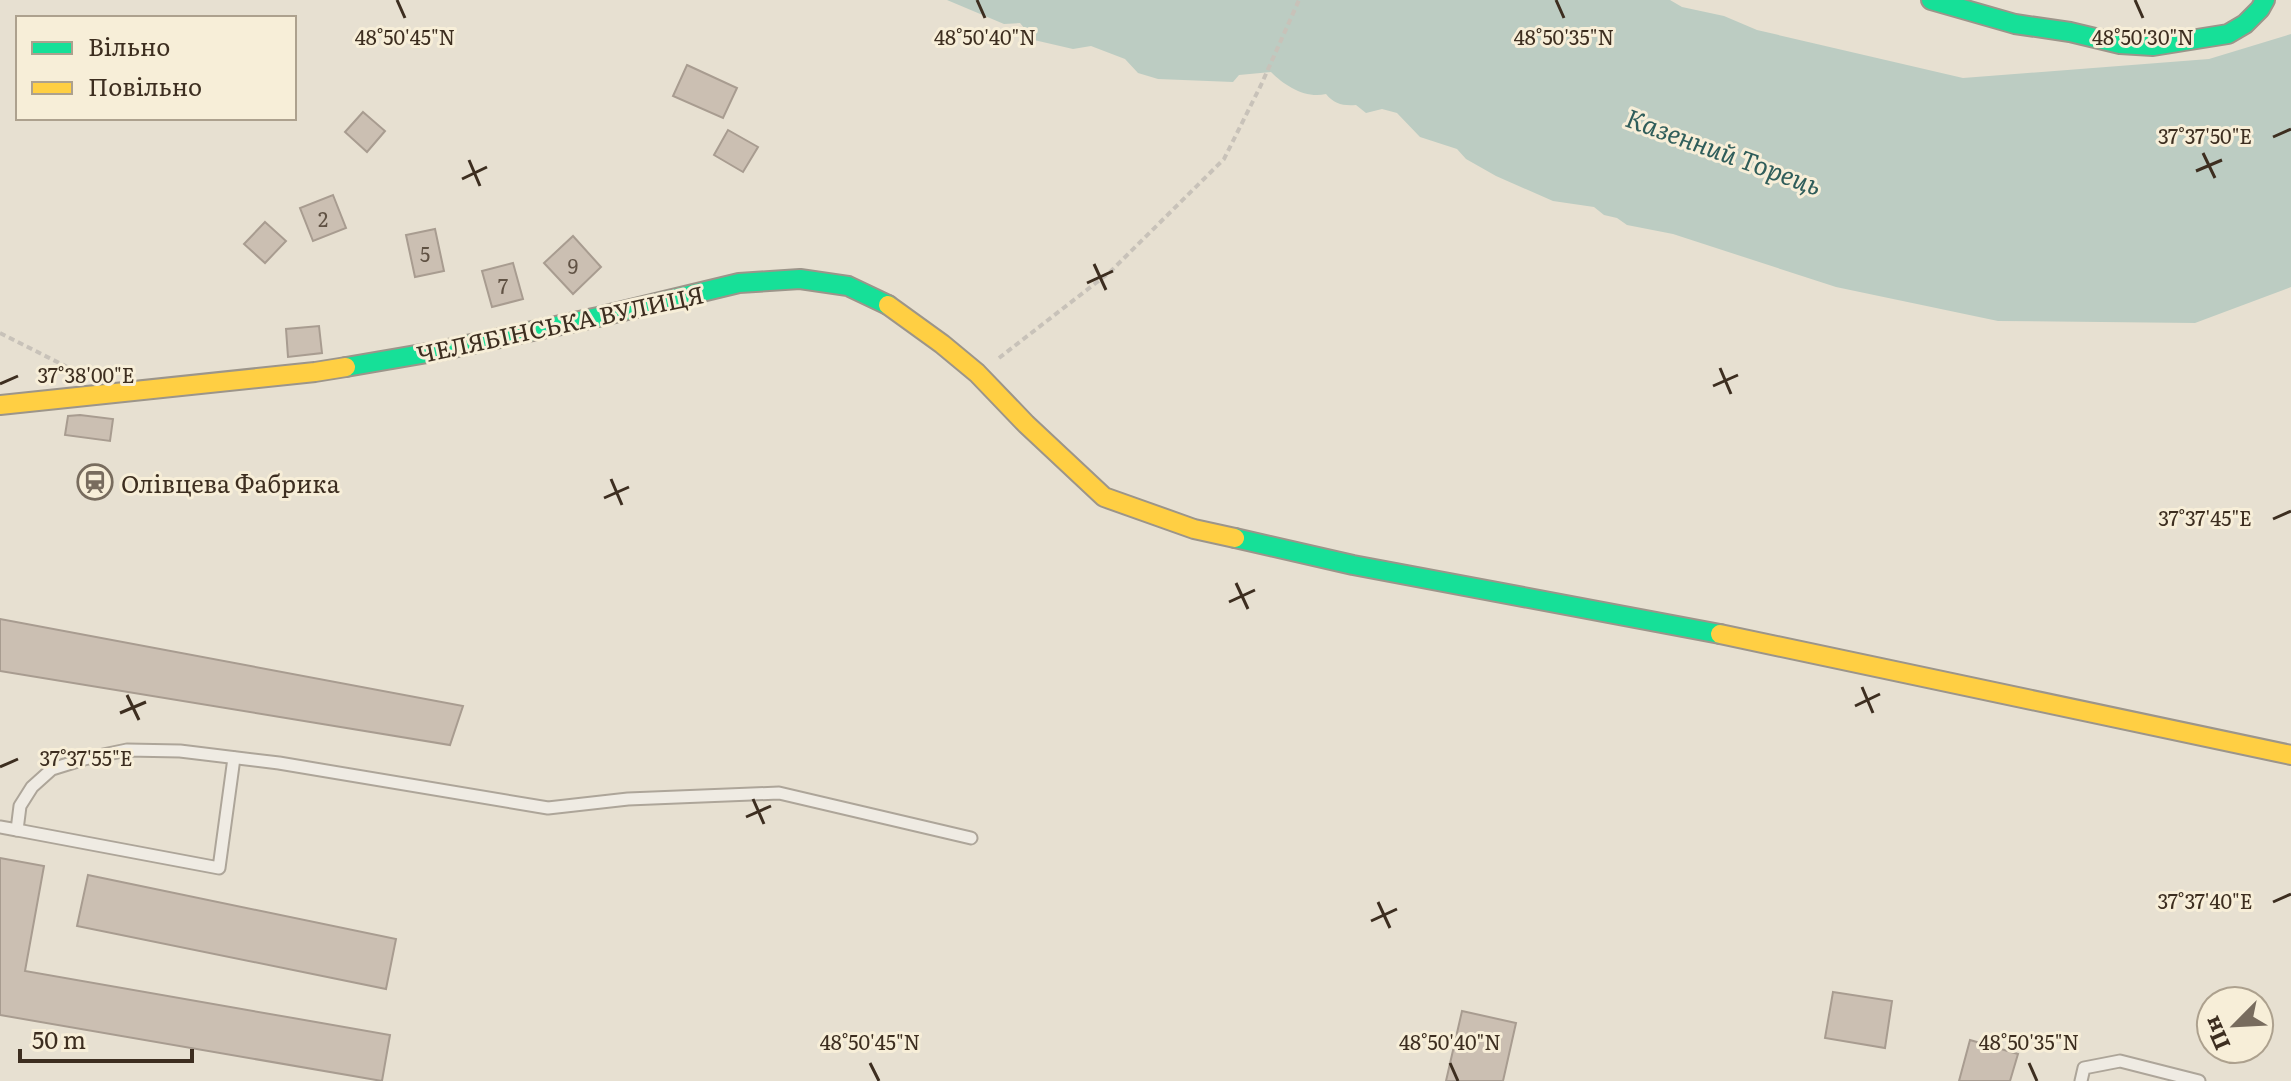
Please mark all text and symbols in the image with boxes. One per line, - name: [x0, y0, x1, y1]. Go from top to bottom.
- legend: [16, 16, 296, 120]
- text: 48°50'45"N: [355, 21, 455, 51]
- text: 48°50'40"N: [934, 21, 1036, 51]
- text: 48°50'35"N: [1514, 21, 1614, 51]
- text: 48°50'30"N: [2092, 21, 2194, 51]
- text: Вільно: [88, 28, 170, 63]
- text: Повільно: [88, 68, 202, 103]
- water label: Казенний Торець: [1621, 97, 1827, 203]
- text: 37°37'50"E: [2158, 120, 2252, 150]
- house number: 2: [318, 203, 328, 233]
- house number: 5: [420, 238, 430, 268]
- house number: 9: [568, 250, 578, 280]
- house number: 7: [498, 270, 508, 300]
- street label: ЧЕЛЯБІНСЬКА ВУЛИЦЯ: [413, 275, 707, 371]
- text: 37°38'00"E: [37, 359, 135, 389]
- station icon: Олівцева Фабрика: [76, 463, 114, 501]
- place label: Олівцева Фабрика: [121, 465, 340, 500]
- text: 37°37'45"E: [2158, 502, 2252, 532]
- text: 37°37'55"E: [40, 742, 132, 772]
- text: 37°37'40"E: [2157, 885, 2253, 915]
- north arrow: [2195, 985, 2275, 1065]
- text: Пн: [2193, 1011, 2237, 1056]
- scale bar: [20, 1013, 192, 1063]
- text: 50 m: [32, 1021, 86, 1056]
- text: 48°50'45"N: [820, 1026, 920, 1056]
- text: 48°50'40"N: [1399, 1026, 1501, 1056]
- text: 48°50'35"N: [1979, 1026, 2079, 1056]

